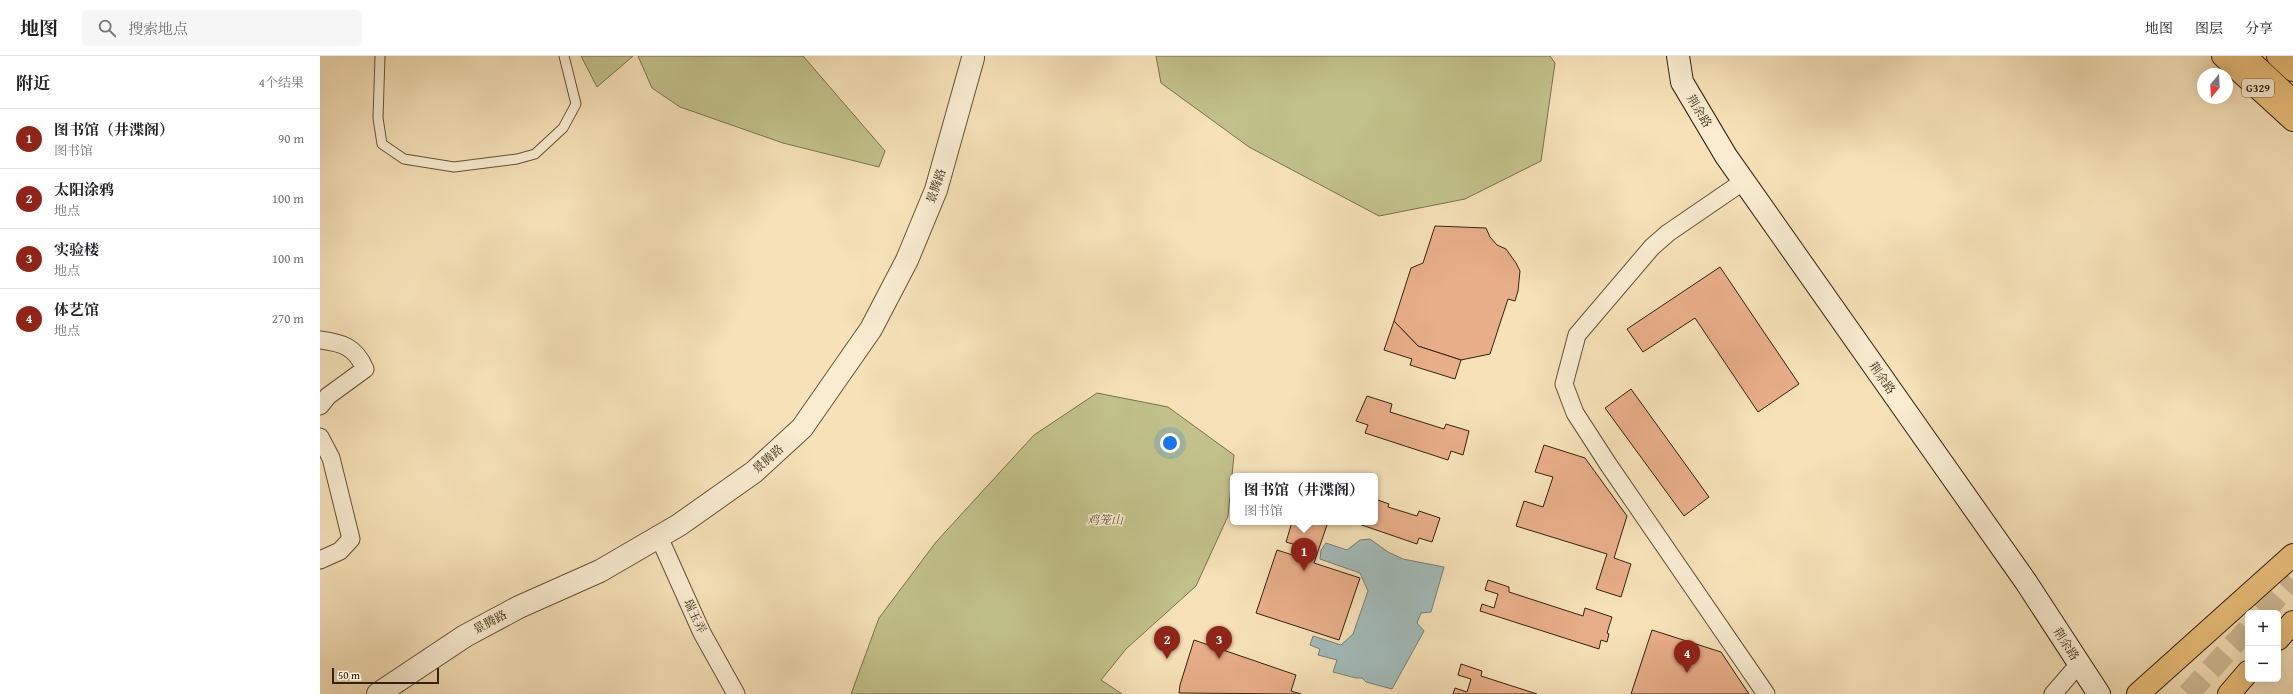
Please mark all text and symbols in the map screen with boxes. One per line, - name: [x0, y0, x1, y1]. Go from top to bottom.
- search box: [82, 10, 362, 46]
- text: 地图: [20, 14, 58, 42]
- icon: search: [96, 17, 118, 39]
- text: 搜索地点: [128, 18, 188, 39]
- text: 地图: [2145, 18, 2173, 38]
- text: 图层: [2195, 18, 2223, 38]
- text: 分享: [2245, 18, 2273, 38]
- north arrow: [2197, 68, 2233, 104]
- text: 附近: [16, 70, 50, 95]
- text: 4个结果: [259, 73, 304, 92]
- road number: G329: [2242, 79, 2274, 97]
- street label: 荆余路: [1683, 91, 1716, 131]
- text: 图书馆（井渫阁）: [54, 119, 174, 140]
- text: 1: [26, 129, 32, 148]
- text: 90 m: [278, 129, 304, 148]
- text: 图书馆: [54, 141, 93, 160]
- street label: 景腾路: [922, 166, 949, 206]
- text: 太阳涂鸦: [54, 179, 114, 200]
- text: 2: [26, 189, 32, 208]
- text: 100 m: [272, 189, 304, 208]
- text: 地点: [54, 201, 80, 220]
- text: 实验楼: [54, 239, 99, 260]
- text: 3: [26, 249, 32, 268]
- text: 100 m: [272, 249, 304, 268]
- text: 地点: [54, 261, 80, 280]
- text: 体艺馆: [54, 299, 99, 320]
- text: 4: [26, 309, 32, 328]
- text: 270 m: [272, 309, 304, 328]
- text: 地点: [54, 321, 80, 340]
- street label: 荆余路: [1865, 358, 1900, 397]
- your location: [1160, 433, 1180, 453]
- street label: 景腾路: [749, 440, 787, 477]
- popup: [1230, 473, 1378, 525]
- text: 图书馆（井渫阁）: [1244, 479, 1364, 500]
- text: 图书馆: [1244, 501, 1283, 520]
- park label: 鸡笼山: [1087, 511, 1124, 528]
- pin: 1: [1291, 538, 1317, 571]
- street label: 瑞玉弄: [680, 596, 711, 636]
- street label: 景腾路: [470, 606, 510, 638]
- map controls: [2245, 610, 2281, 682]
- button: +: [2245, 610, 2281, 646]
- street label: 荆余路: [2049, 624, 2083, 663]
- pin: 2: [1154, 626, 1180, 659]
- pin: 3: [1206, 626, 1232, 659]
- pin: 4: [1674, 640, 1700, 673]
- button: −: [2245, 646, 2281, 682]
- scale bar: [332, 666, 439, 685]
- text: 50 m: [338, 667, 360, 683]

